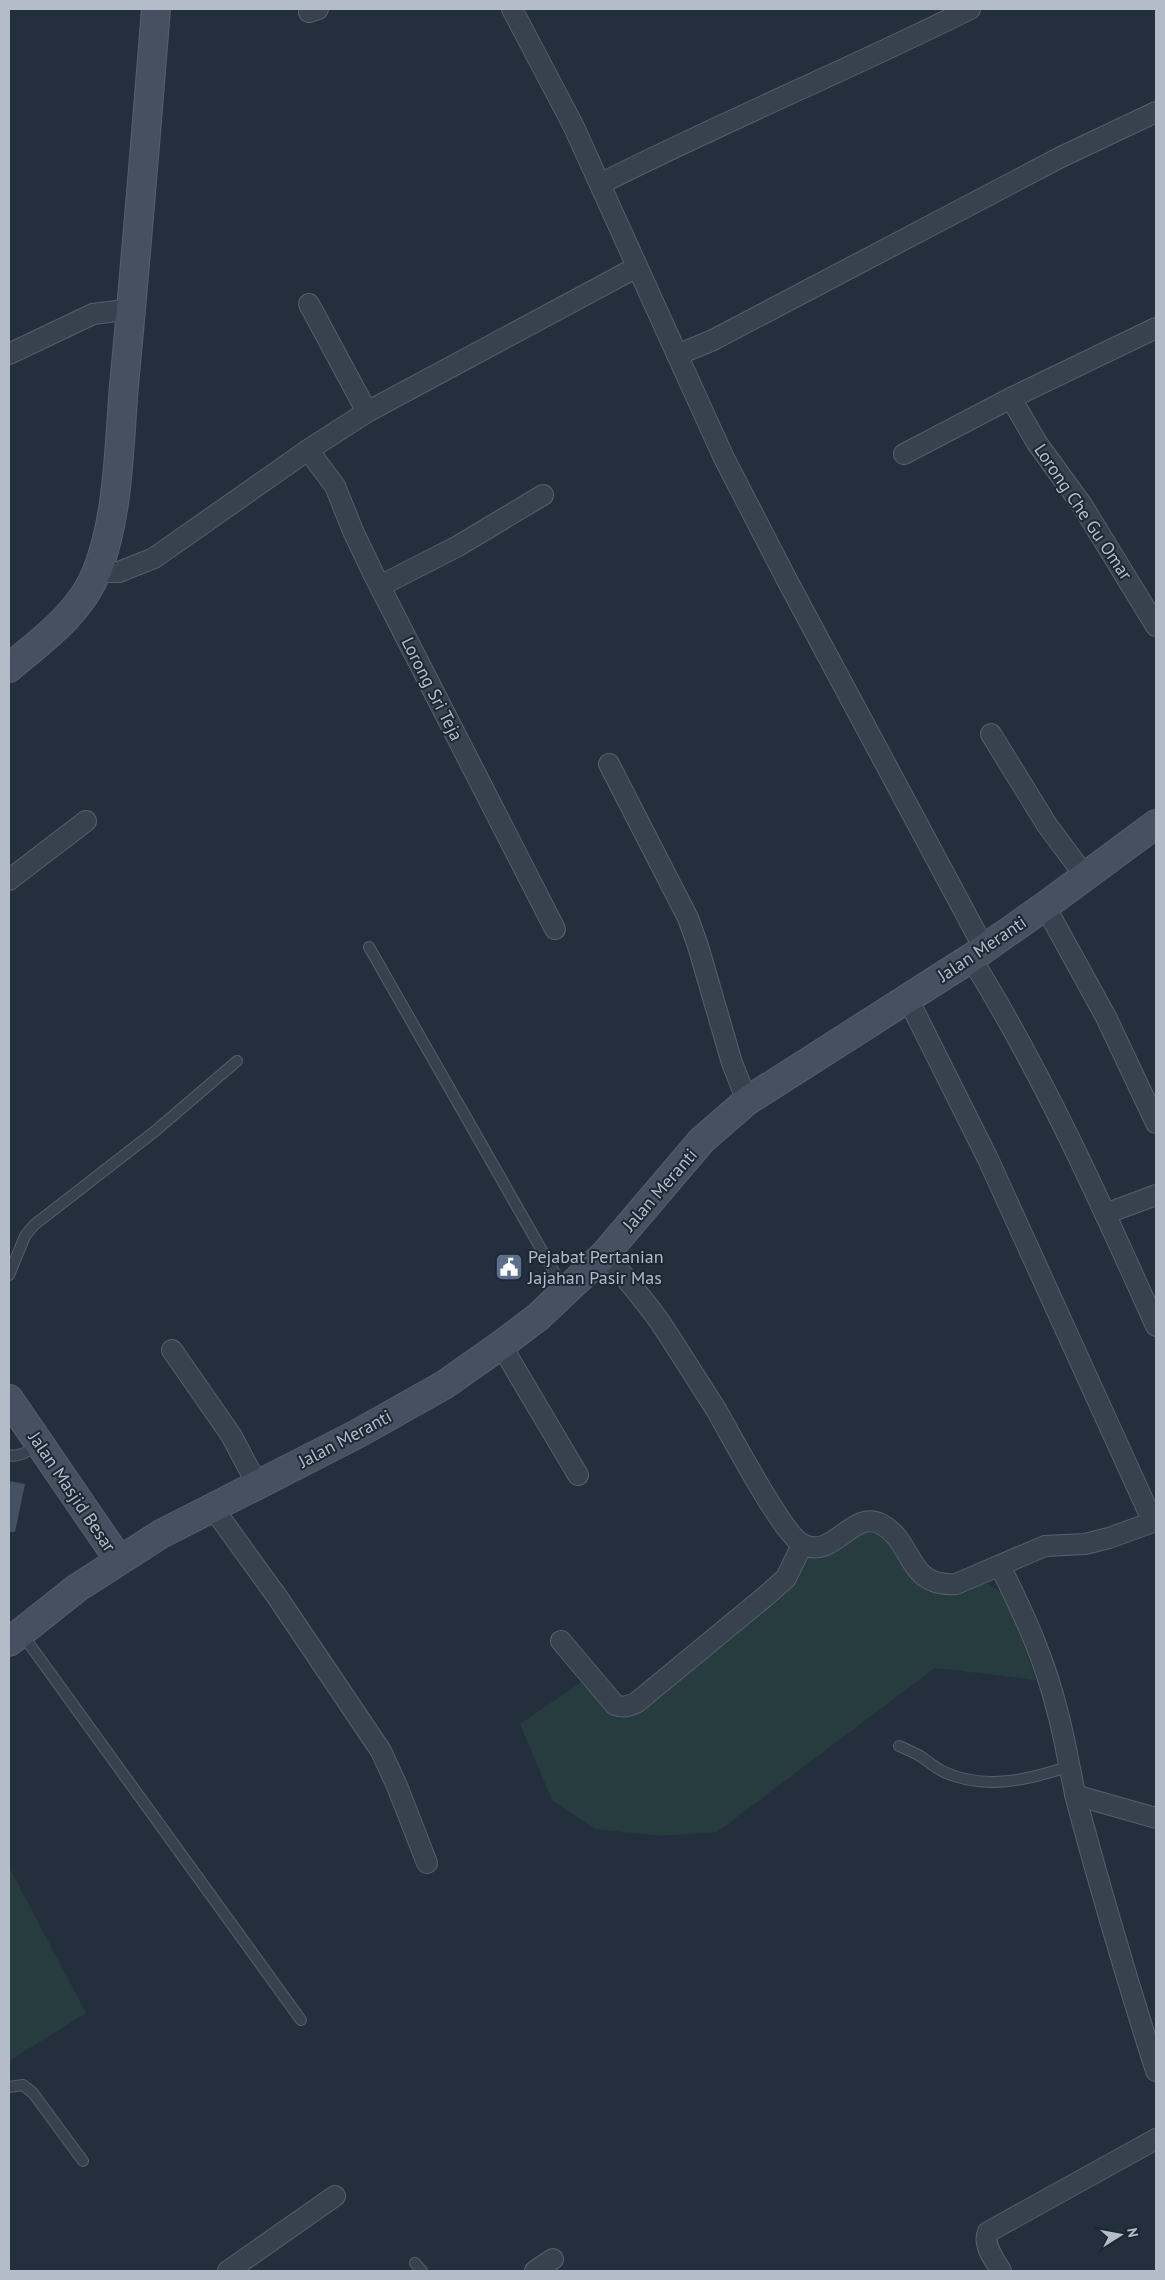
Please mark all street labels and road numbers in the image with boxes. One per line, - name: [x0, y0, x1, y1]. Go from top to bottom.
- street label: Lorong Che Gu Omar: [1029, 439, 1138, 584]
- street label: Lorong Sri Teja: [396, 633, 468, 744]
- street label: Jalan Meranti: [932, 910, 1031, 987]
- street label: Jalan Meranti: [617, 1144, 702, 1237]
- street label: Jalan Meranti: [293, 1404, 395, 1473]
- street label: Jalan Masjid Besar: [23, 1426, 121, 1556]

